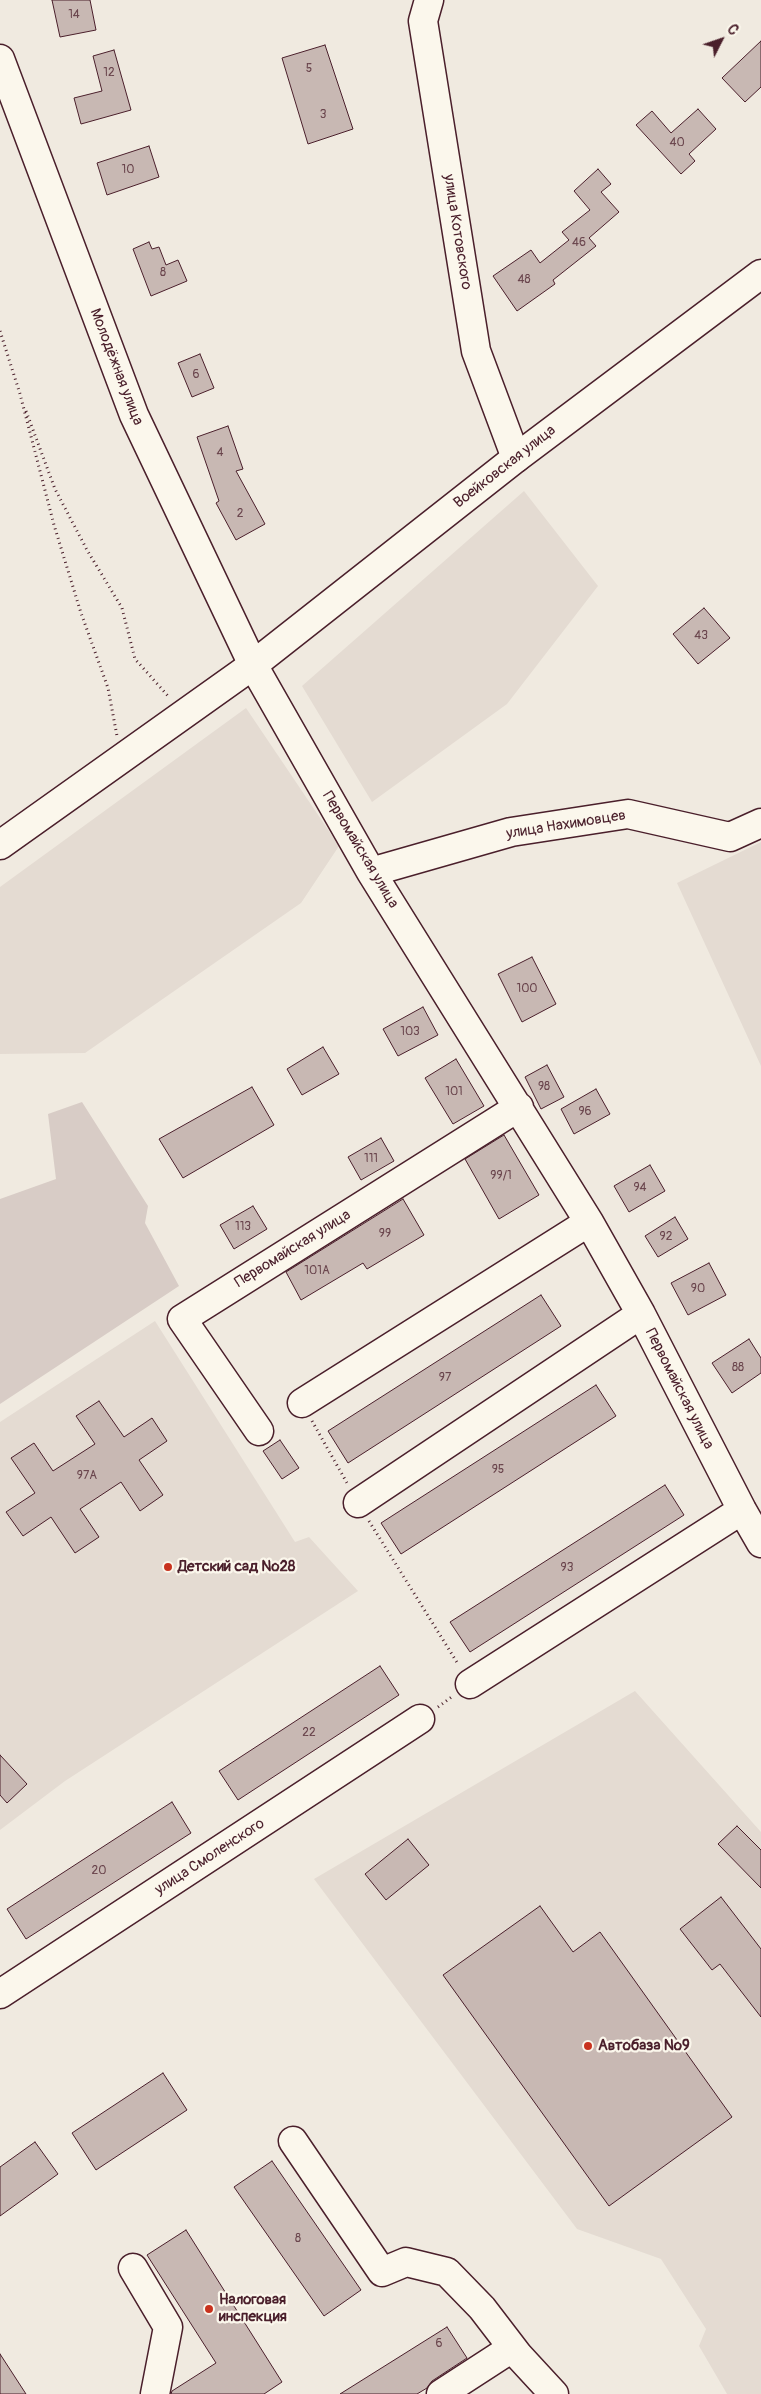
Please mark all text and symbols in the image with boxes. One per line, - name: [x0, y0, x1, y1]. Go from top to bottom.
- house number: 14: [68, 8, 80, 22]
- north arrow: [696, 15, 746, 65]
- text: С: [723, 21, 742, 39]
- house number: 5: [306, 62, 312, 76]
- house number: 12: [103, 66, 115, 80]
- house number: 3: [320, 108, 326, 122]
- house number: 40: [669, 136, 685, 150]
- house number: 10: [122, 163, 134, 177]
- street label: улица Котовского: [439, 173, 475, 291]
- house number: 46: [572, 236, 586, 250]
- house number: 8: [160, 266, 166, 280]
- house number: 48: [517, 273, 531, 287]
- street label: Молодёжная улица: [85, 306, 147, 428]
- house number: 6: [193, 368, 199, 382]
- street label: Воейковская улица: [450, 422, 560, 512]
- house number: 4: [217, 446, 223, 460]
- house number: 2: [237, 507, 243, 521]
- house number: 43: [694, 629, 708, 643]
- street label: Первомайская улица: [318, 788, 402, 912]
- street label: улица Нахимовцев: [505, 807, 627, 843]
- house number: 100: [516, 982, 538, 996]
- house number: 103: [400, 1025, 420, 1039]
- house number: 98: [538, 1080, 550, 1094]
- house number: 101: [445, 1085, 463, 1099]
- house number: 96: [578, 1105, 592, 1119]
- house number: 111: [364, 1152, 378, 1166]
- house number: 99/1: [490, 1169, 512, 1183]
- house number: 94: [633, 1181, 647, 1195]
- street label: Первомайская улица: [232, 1206, 354, 1292]
- house number: 113: [235, 1220, 251, 1234]
- house number: 99: [379, 1227, 391, 1241]
- house number: 92: [660, 1230, 672, 1244]
- house number: 101А: [304, 1264, 330, 1278]
- house number: 90: [691, 1282, 705, 1296]
- street label: Первомайская улица: [641, 1326, 717, 1452]
- house number: 88: [732, 1361, 744, 1375]
- house number: 97: [439, 1371, 451, 1385]
- house number: 95: [492, 1463, 504, 1477]
- house number: 97А: [77, 1469, 97, 1483]
- place label: Детский сад №28: [178, 1558, 295, 1576]
- marker: Детский сад №28: [162, 1561, 174, 1573]
- house number: 93: [561, 1561, 573, 1575]
- house number: 22: [302, 1726, 316, 1740]
- street label: улица Смоленского: [152, 1815, 268, 1899]
- house number: 20: [92, 1864, 106, 1878]
- place label: Автобаза №9: [598, 2037, 690, 2055]
- marker: Автобаза №9: [582, 2040, 594, 2052]
- house number: 8: [295, 2232, 301, 2246]
- place label: Налоговая инспекция: [219, 2291, 287, 2326]
- marker: Налоговая инспекция: [203, 2303, 215, 2315]
- house number: 6: [436, 2337, 442, 2351]

